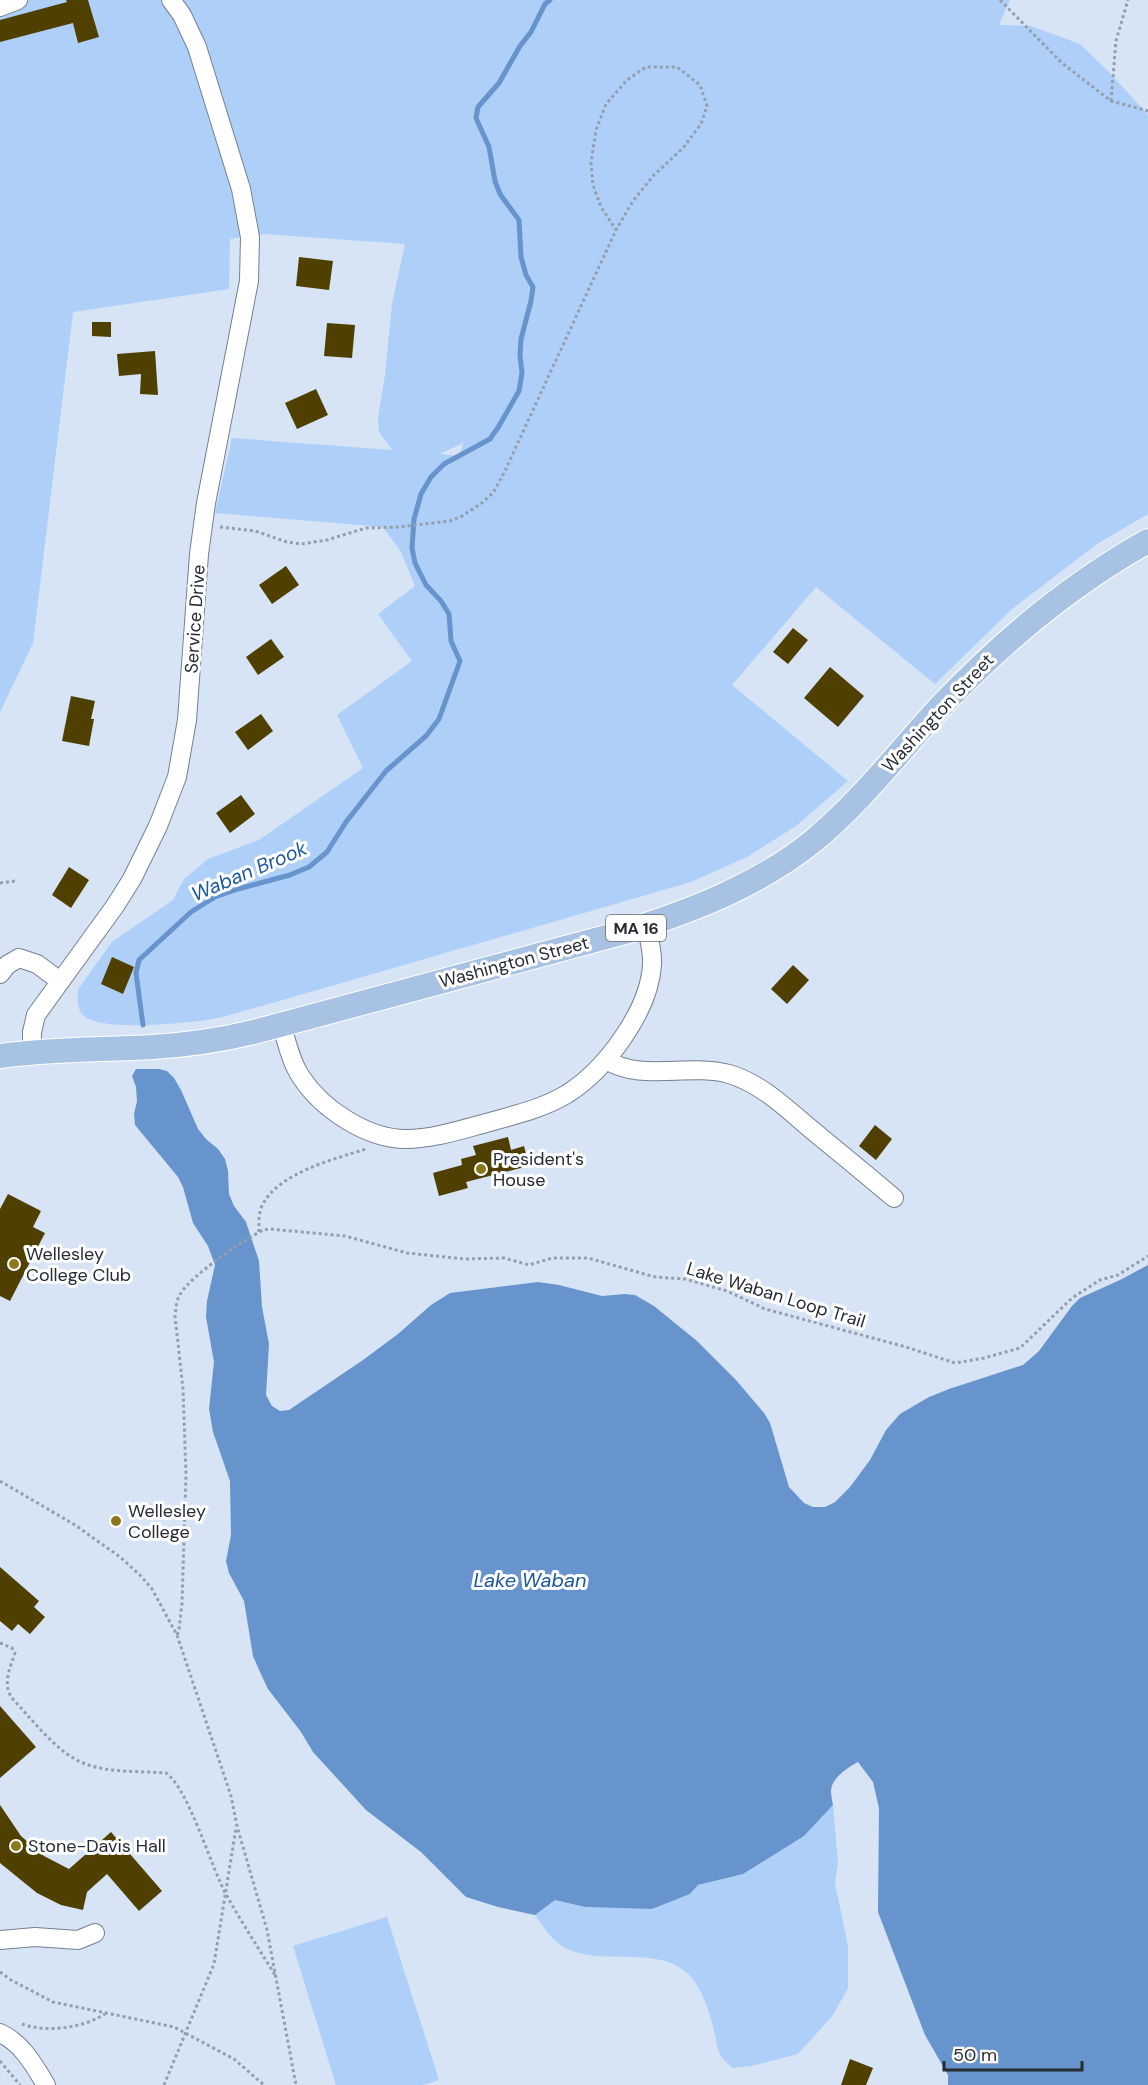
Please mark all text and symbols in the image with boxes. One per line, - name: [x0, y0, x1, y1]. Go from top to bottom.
- street label: Service Drive: [179, 564, 211, 674]
- street label: Washington Street: [877, 648, 999, 778]
- water label: Waban Brook: [187, 835, 312, 907]
- road number: MA 16: [606, 915, 666, 941]
- street label: Washington Street: [437, 930, 591, 994]
- place label: President's House: [493, 1147, 584, 1192]
- marker: President's House: [474, 1162, 488, 1176]
- place label: Wellesley College Club: [26, 1242, 131, 1287]
- street label: Lake Waban Loop Trail: [684, 1256, 868, 1334]
- marker: Wellesley College Club: [7, 1257, 21, 1271]
- place label: Wellesley College: [128, 1499, 206, 1544]
- marker: Wellesley College: [109, 1514, 123, 1528]
- water label: Lake Waban: [473, 1567, 587, 1593]
- place label: Stone-Davis Hall: [28, 1834, 166, 1858]
- marker: Stone-Davis Hall: [9, 1839, 23, 1853]
- scale bar: [944, 2034, 1082, 2072]
- text: 50 m: [953, 2043, 997, 2067]

